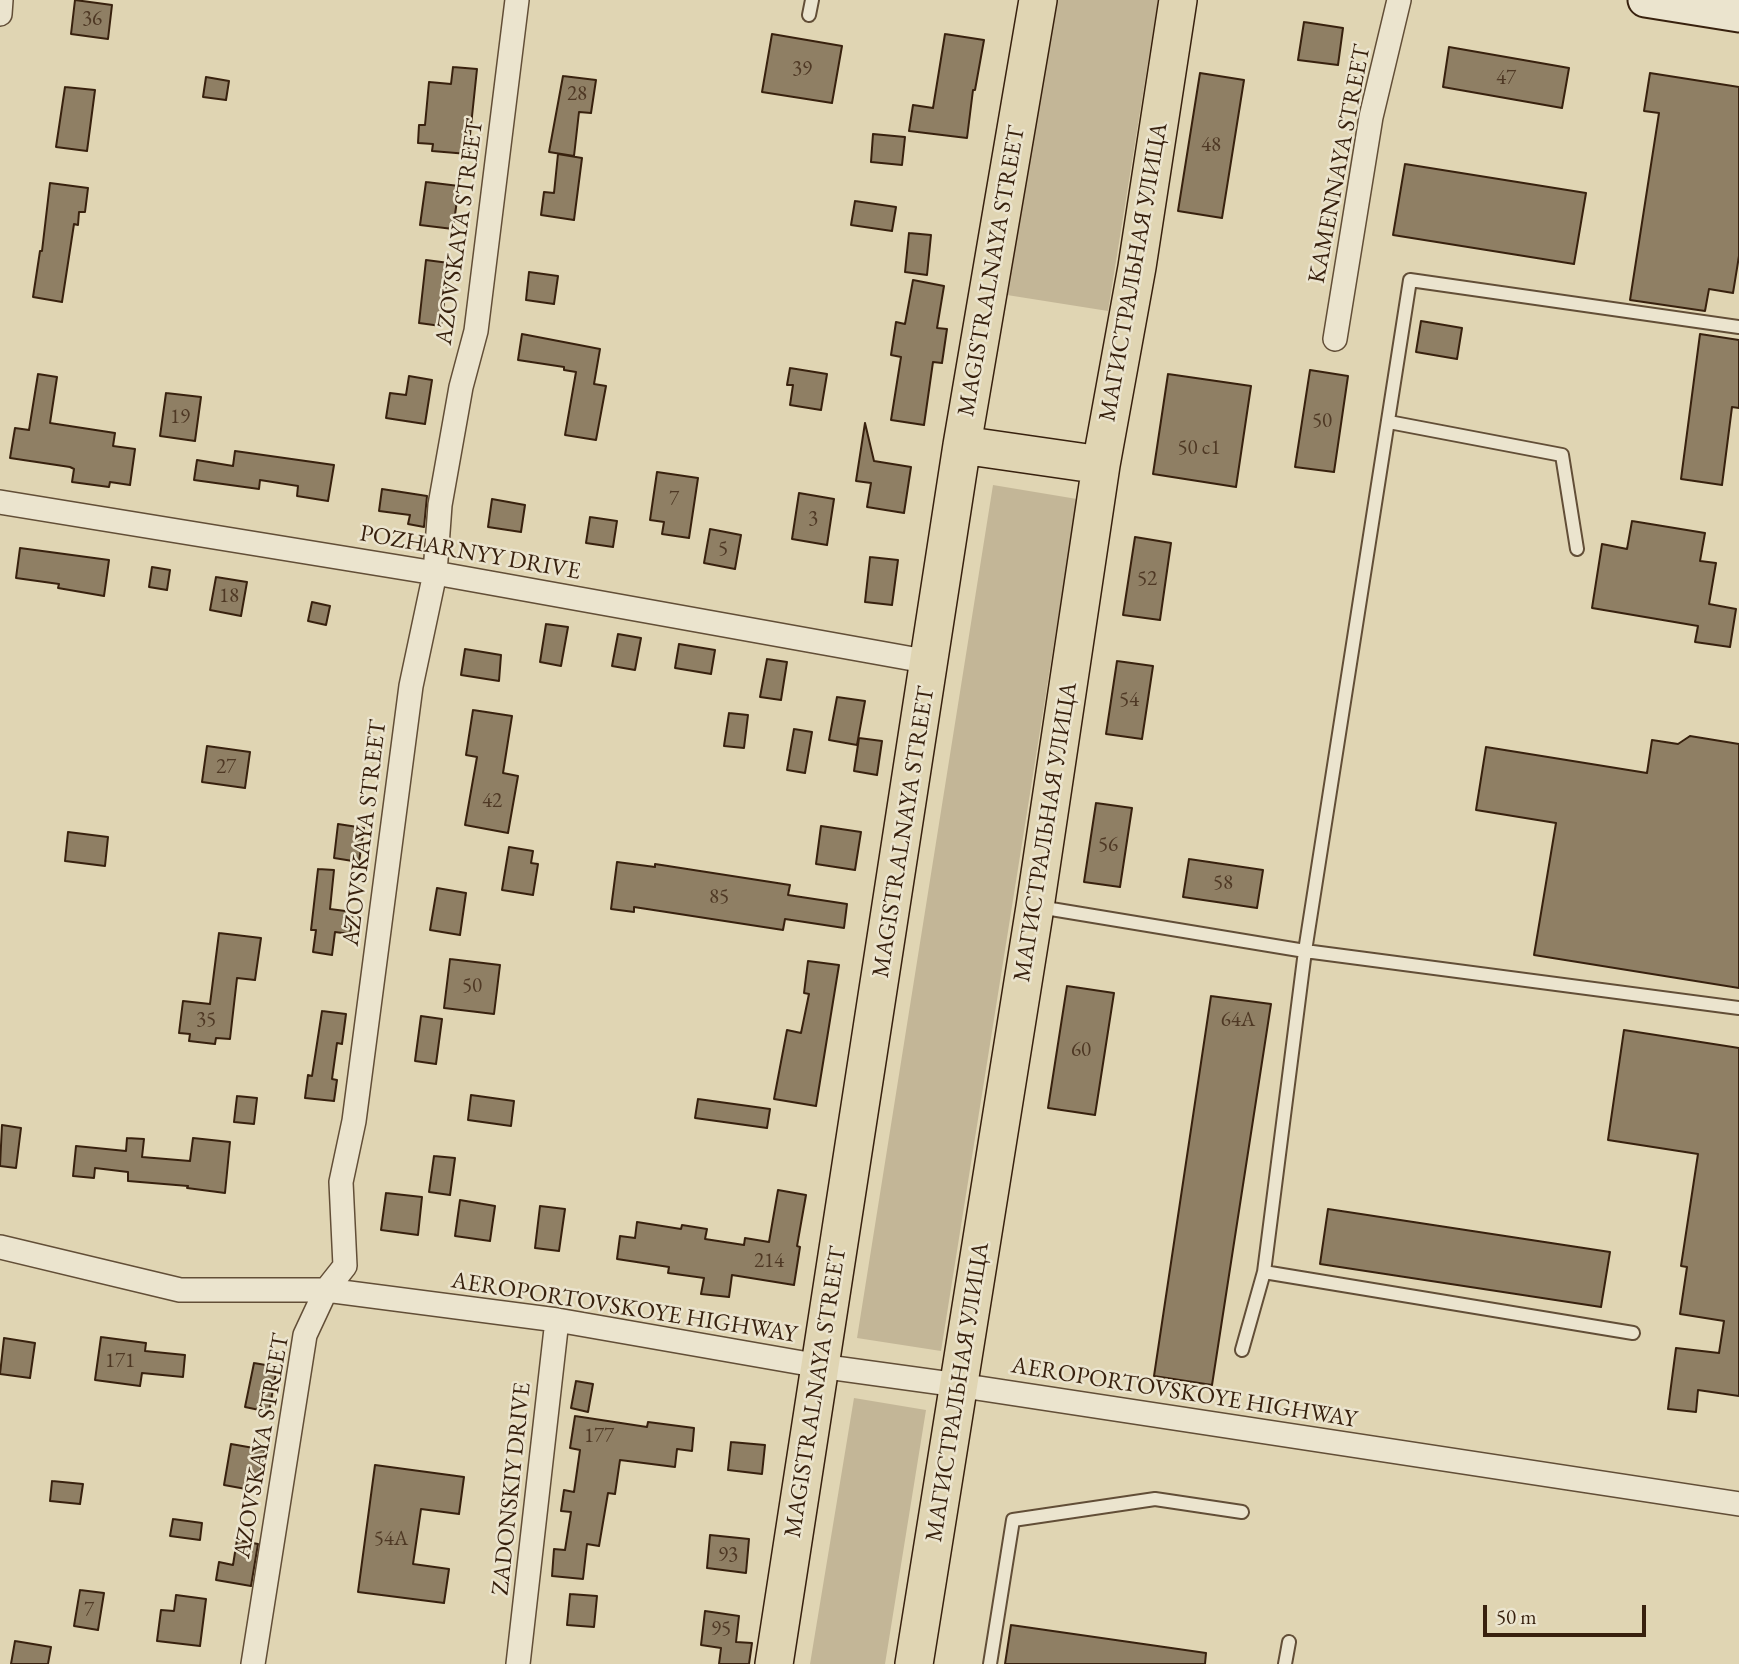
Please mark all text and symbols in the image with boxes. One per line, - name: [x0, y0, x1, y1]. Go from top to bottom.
- house number: 36: [82, 6, 102, 32]
- street label: KAMENNAYA STREET: [1303, 42, 1377, 286]
- house number: 39: [792, 56, 812, 82]
- house number: 47: [1496, 65, 1516, 91]
- house number: 28: [567, 81, 587, 107]
- street label: AZOVSKAYA STREET: [430, 117, 490, 347]
- street label: МАГИСТРАЛЬНАЯ УЛИЦА: [1094, 120, 1174, 424]
- street label: MAGISTRALNAYA STREET: [952, 123, 1032, 419]
- house number: 48: [1201, 132, 1221, 158]
- house number: 19: [170, 404, 190, 430]
- house number: 50: [1312, 408, 1332, 434]
- house number: 50 с1: [1178, 435, 1220, 461]
- house number: 7: [669, 486, 679, 512]
- house number: 3: [808, 506, 818, 532]
- street label: POZHARNYY DRIVE: [357, 519, 583, 587]
- house number: 5: [718, 536, 728, 562]
- house number: 52: [1137, 566, 1157, 592]
- house number: 18: [219, 583, 239, 609]
- street label: МАГИСТРАЛЬНАЯ УЛИЦА: [1008, 680, 1084, 984]
- street label: MAGISTRALNAYA STREET: [867, 684, 941, 980]
- house number: 54: [1119, 687, 1139, 713]
- street label: AZOVSKAYA STREET: [337, 718, 393, 948]
- house number: 27: [216, 754, 236, 780]
- house number: 42: [482, 788, 502, 814]
- house number: 56: [1098, 832, 1118, 858]
- house number: 58: [1213, 870, 1233, 896]
- house number: 85: [709, 884, 729, 910]
- house number: 50: [462, 973, 482, 999]
- house number: 35: [196, 1007, 216, 1033]
- house number: 64А: [1221, 1007, 1255, 1033]
- house number: 60: [1071, 1037, 1091, 1063]
- street label: МАГИСТРАЛЬНАЯ УЛИЦА: [920, 1240, 996, 1544]
- street label: MAGISTRALNAYA STREET: [779, 1244, 853, 1540]
- house number: 214: [754, 1248, 784, 1274]
- street label: AEROPORTOVSKOYE HIGHWAY: [449, 1266, 799, 1350]
- street label: AZOVSKAYA STREET: [228, 1331, 296, 1561]
- house number: 171: [105, 1348, 135, 1374]
- street label: AEROPORTOVSKOYE HIGHWAY: [1009, 1351, 1359, 1435]
- street label: ZADONSKIY DRIVE: [487, 1381, 537, 1597]
- house number: 177: [584, 1423, 614, 1449]
- house number: 54А: [374, 1526, 408, 1552]
- house number: 93: [718, 1542, 738, 1568]
- scale bar: [1487, 1590, 1650, 1634]
- house number: 7: [84, 1597, 94, 1623]
- text: 50 m: [1496, 1603, 1537, 1630]
- house number: 95: [711, 1616, 731, 1642]

